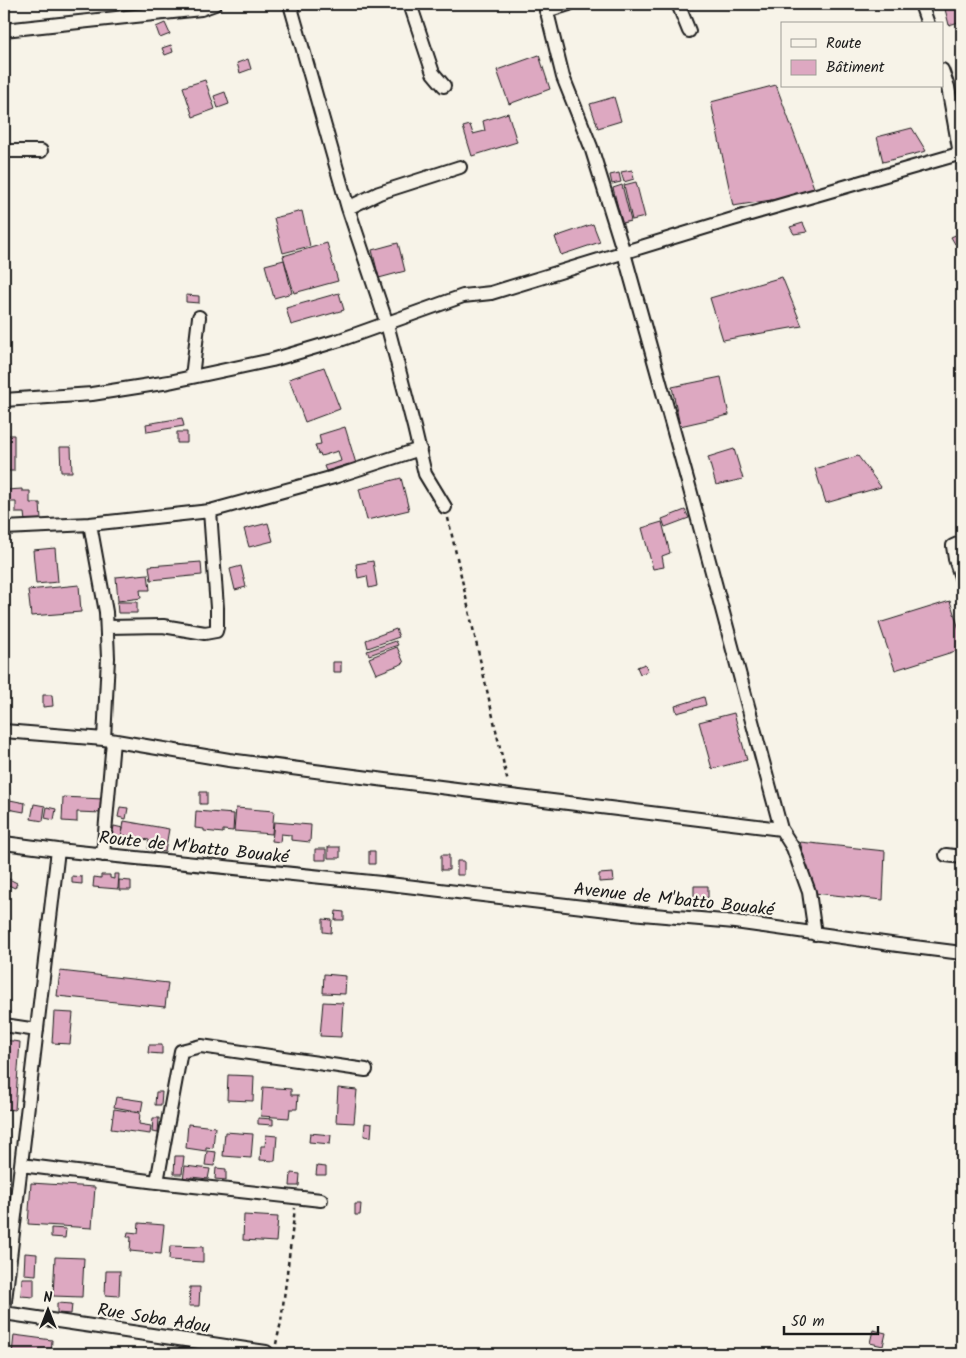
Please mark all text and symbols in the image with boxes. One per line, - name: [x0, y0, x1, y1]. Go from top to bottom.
- legend: [781, 22, 944, 88]
- text: Route: [826, 32, 862, 56]
- text: Bâtiment: [826, 56, 885, 80]
- street label: Route de M'batto Bouaké: [97, 824, 291, 873]
- street label: Avenue de M'batto Bouaké: [572, 876, 777, 926]
- north arrow: [22, 1286, 72, 1336]
- text: N: [44, 1287, 53, 1309]
- street label: Rue Soba Adou: [95, 1296, 213, 1343]
- scale bar: [784, 1303, 877, 1335]
- text: 50 m: [791, 1310, 825, 1334]

